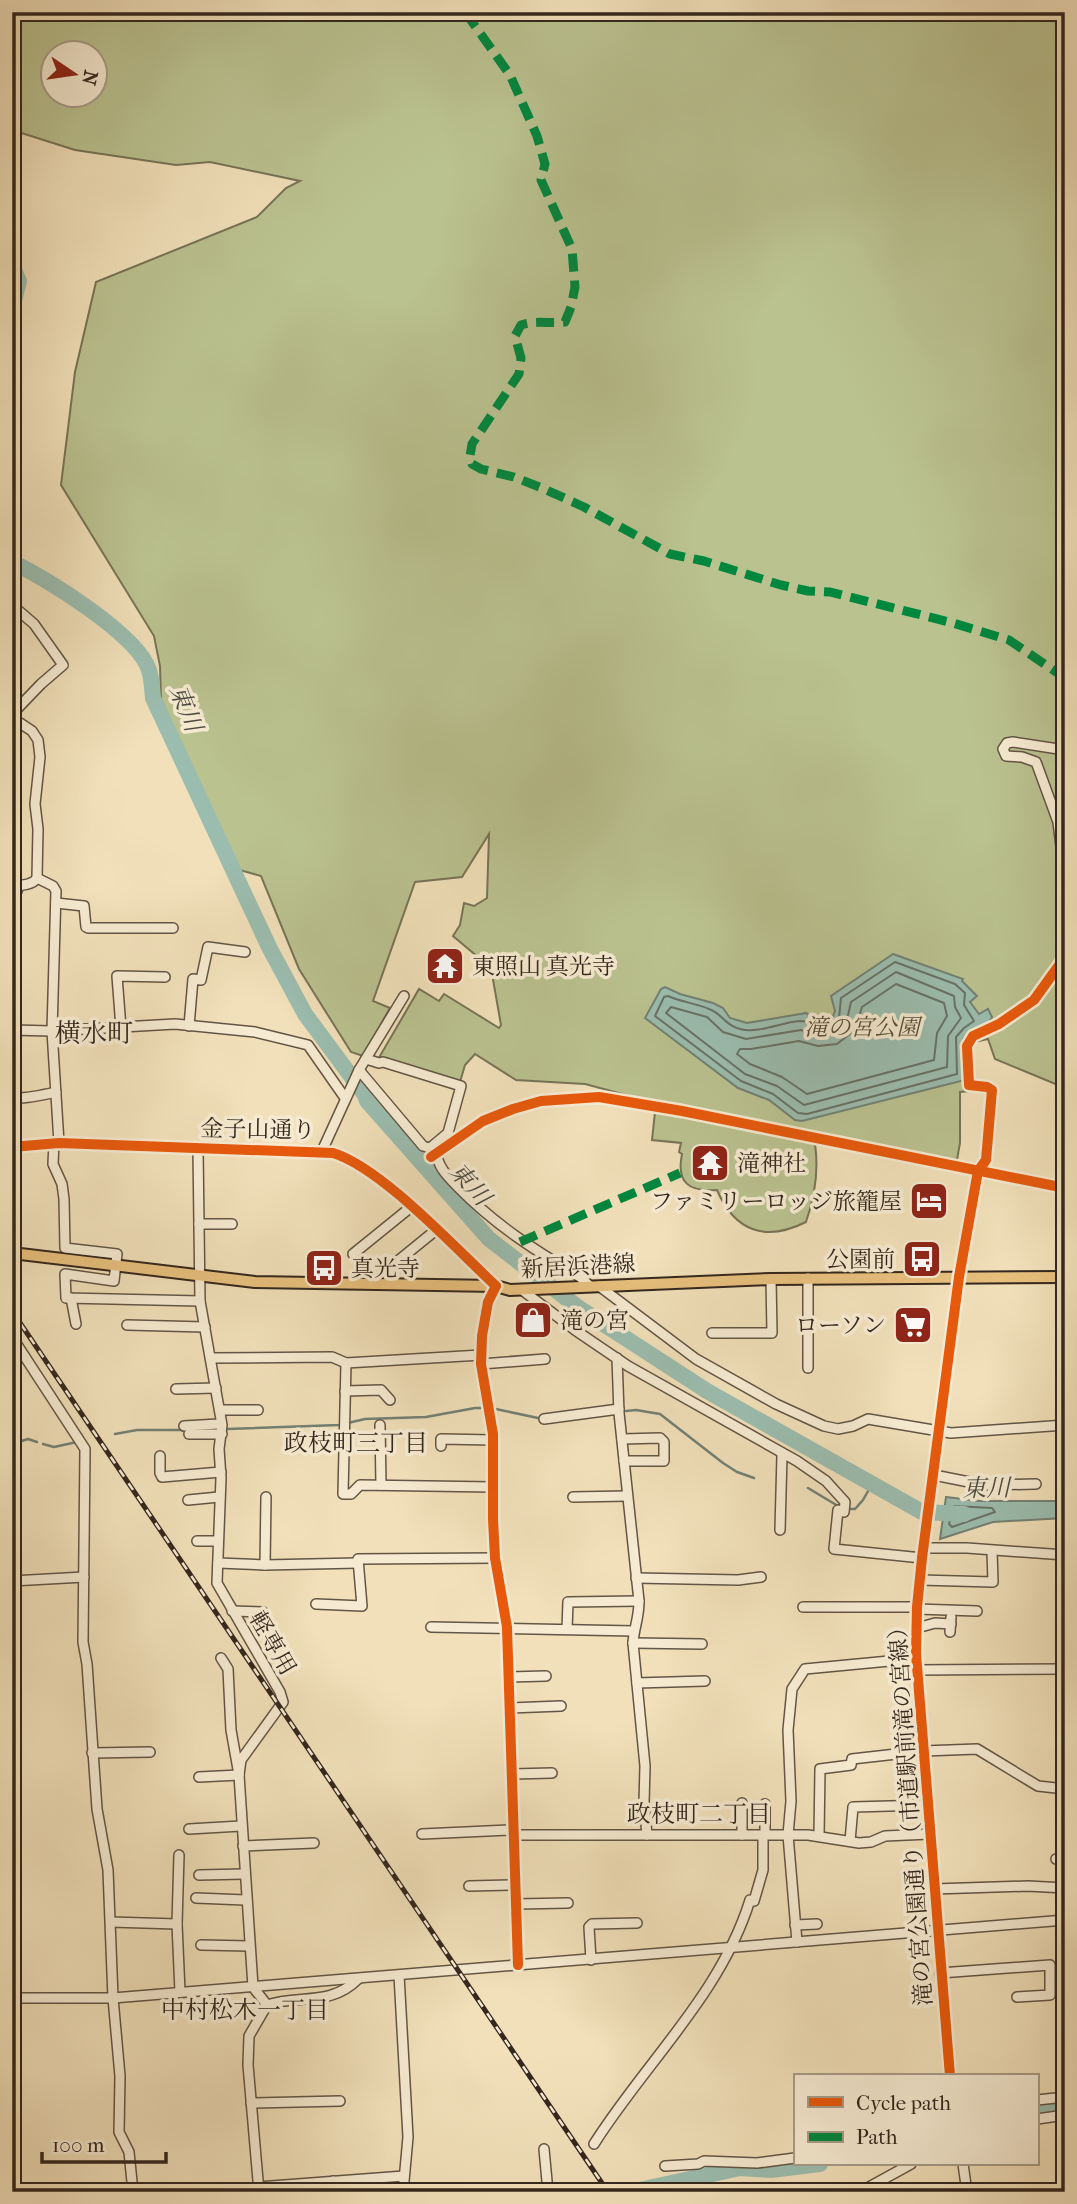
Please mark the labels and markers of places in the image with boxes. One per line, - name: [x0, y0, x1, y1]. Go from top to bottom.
- temple icon: 東照山 真光寺: [424, 945, 466, 987]
- place label: 東照山 真光寺: [472, 953, 615, 980]
- temple icon: 滝神社: [689, 1142, 731, 1184]
- place label: 滝神社: [737, 1150, 806, 1177]
- hotel icon: ファミリーロッジ旅籠屋: [908, 1180, 950, 1222]
- place label: ファミリーロッジ旅籠屋: [650, 1188, 902, 1215]
- bus stop icon: 公園前: [901, 1238, 943, 1280]
- place label: 公園前: [826, 1246, 895, 1273]
- bus stop icon: 真光寺: [303, 1247, 345, 1289]
- place label: 真光寺: [351, 1255, 420, 1282]
- shop icon: 滝の宮: [512, 1299, 554, 1341]
- supermarket icon: ローソン: [892, 1304, 934, 1346]
- place label: 滝の宮: [560, 1307, 629, 1334]
- place label: ローソン: [795, 1312, 886, 1339]

